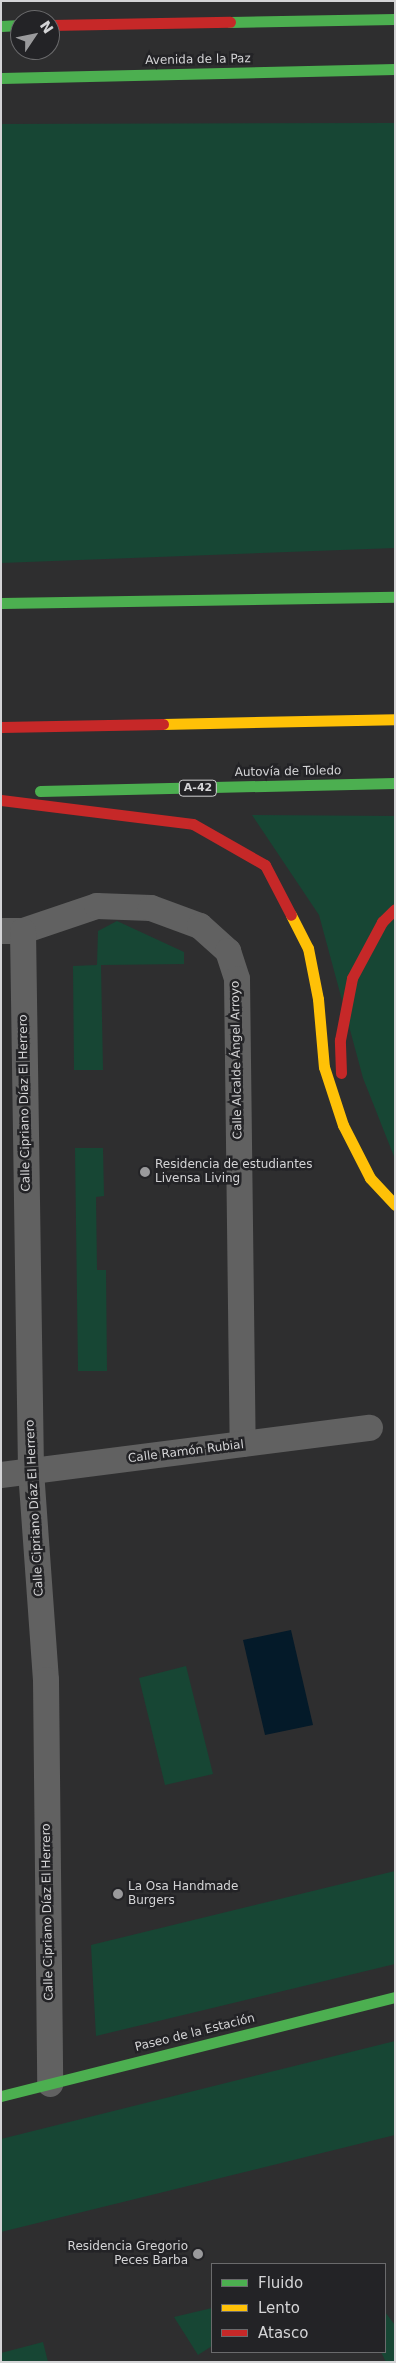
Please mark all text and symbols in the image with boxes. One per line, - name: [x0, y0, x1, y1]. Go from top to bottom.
- north arrow: [10, 10, 60, 60]
- text: N: [37, 18, 57, 37]
- street label: Avenida de la Paz: [145, 52, 251, 68]
- street label: Autovía de Toledo: [235, 764, 341, 780]
- road number: A-42: [178, 780, 218, 796]
- street label: Calle Alcalde Ángel Arroyo: [228, 981, 246, 1139]
- street label: Calle Cipriano Díaz El Herrero: [16, 1014, 34, 1192]
- place label: Residencia de estudiantes Livensa Living: [155, 1158, 312, 1186]
- marker: Residencia de estudiantes Livensa Living: [139, 1166, 151, 1178]
- street label: Calle Cipriano Díaz El Herrero: [23, 1419, 47, 1597]
- street label: Calle Ramón Rubial: [127, 1438, 245, 1466]
- street label: Calle Cipriano Díaz El Herrero: [39, 1823, 57, 2001]
- place label: La Osa Handmade Burgers: [128, 1880, 238, 1908]
- marker: La Osa Handmade Burgers: [112, 1888, 124, 1900]
- street label: Paseo de la Estación: [134, 2011, 256, 2055]
- place label: Residencia Gregorio Peces Barba: [68, 2240, 188, 2268]
- marker: Residencia Gregorio Peces Barba: [192, 2248, 204, 2260]
- legend: [211, 2263, 386, 2353]
- text: Fluido: [258, 2274, 303, 2292]
- text: Lento: [258, 2299, 300, 2317]
- text: Atasco: [258, 2324, 308, 2342]

